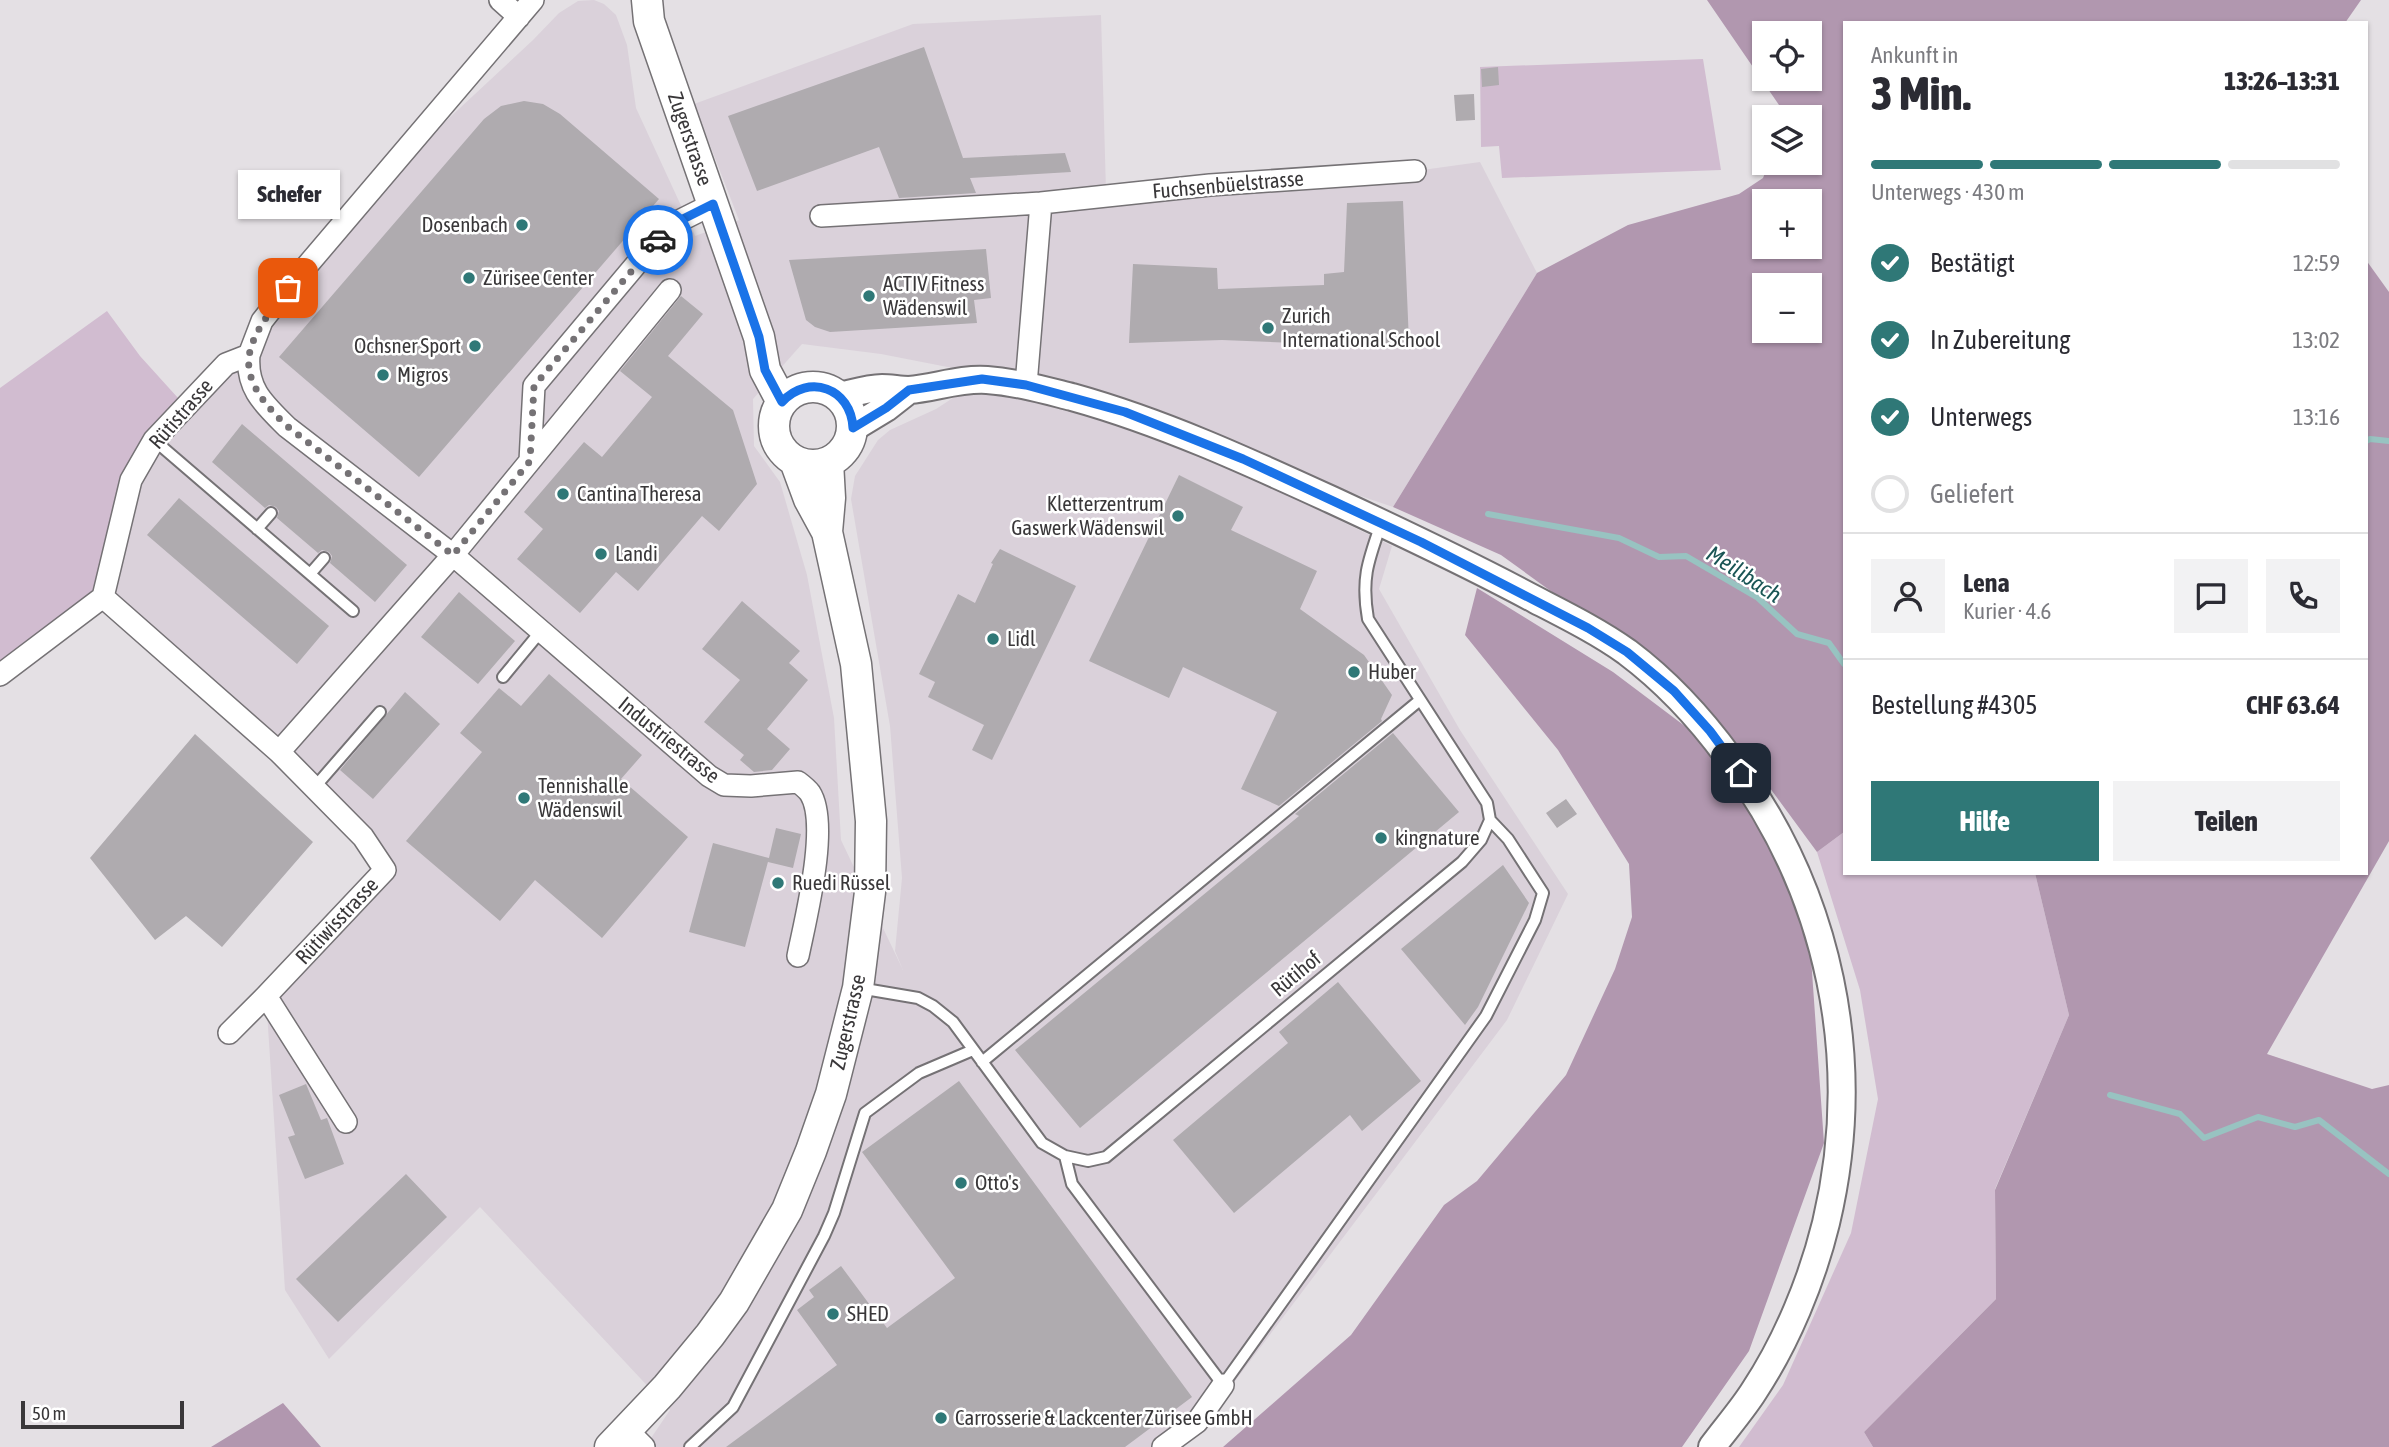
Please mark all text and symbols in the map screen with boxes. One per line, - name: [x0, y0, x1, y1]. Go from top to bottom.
- map controls: [1752, 21, 1822, 343]
- button: locate: [1752, 21, 1822, 91]
- text: Ankunft in: [1871, 42, 1958, 68]
- text: 13:26–13:31: [2224, 66, 2340, 96]
- text: 3 Min.: [1871, 67, 1971, 120]
- street label: Zugerstrasse: [664, 89, 718, 189]
- button: layers: [1752, 105, 1822, 175]
- street label: Fuchsenbüelstrasse: [1151, 165, 1305, 203]
- callout: Schefer: [237, 169, 339, 218]
- text: Unterwegs · 430 m: [1871, 179, 2025, 205]
- text: Schefer: [257, 181, 321, 207]
- button: +: [1752, 189, 1822, 259]
- courier: [623, 205, 693, 275]
- place label: Dosenbach: [422, 212, 508, 236]
- marker: Dosenbach: [514, 217, 530, 233]
- icon: car: [639, 221, 677, 259]
- icon: check: [1871, 244, 1909, 282]
- text: Bestätigt: [1930, 248, 2015, 278]
- text: 12:59: [2293, 250, 2340, 276]
- pin: [258, 258, 318, 318]
- place label: Zürisee Center: [483, 265, 594, 289]
- icon: bag: [269, 269, 307, 307]
- marker: Zürisee Center: [461, 270, 477, 286]
- place label: ACTIV Fitness Wädenswil: [883, 271, 984, 319]
- button: −: [1752, 273, 1822, 343]
- marker: ACTIV Fitness Wädenswil: [861, 288, 877, 304]
- place label: Zurich International School: [1282, 303, 1441, 351]
- marker: Zurich International School: [1260, 320, 1276, 336]
- icon: check: [1871, 321, 1909, 359]
- text: In Zubereitung: [1930, 325, 2070, 355]
- text: 13:02: [2292, 327, 2340, 353]
- place label: Ochsner Sport: [354, 333, 461, 357]
- marker: Ochsner Sport: [467, 338, 483, 354]
- place label: Migros: [397, 362, 448, 386]
- marker: Migros: [375, 367, 391, 383]
- street label: Rütistrasse: [143, 373, 217, 453]
- icon: check: [1871, 398, 1909, 436]
- text: Unterwegs: [1930, 402, 2032, 432]
- text: 13:16: [2293, 404, 2340, 430]
- text: Geliefert: [1930, 479, 2014, 509]
- place label: Cantina Theresa: [577, 481, 702, 505]
- marker: Cantina Theresa: [555, 486, 571, 502]
- place label: Kletterzentrum Gaswerk Wädenswil: [1011, 491, 1164, 539]
- marker: Kletterzentrum Gaswerk Wädenswil: [1170, 508, 1186, 524]
- water label: Meilibach: [1702, 540, 1786, 608]
- place label: Landi: [615, 541, 658, 565]
- marker: Landi: [593, 546, 609, 562]
- button: person: [1871, 559, 1945, 633]
- button: chat: [2174, 559, 2248, 633]
- button: phone: [2266, 559, 2340, 633]
- text: Lena: [1963, 568, 2010, 598]
- text: Kurier · 4.6: [1963, 598, 2051, 624]
- place label: Lidl: [1007, 626, 1036, 650]
- marker: Lidl: [985, 631, 1001, 647]
- place label: Huber: [1368, 659, 1417, 683]
- marker: Huber: [1346, 664, 1362, 680]
- text: Bestellung #4305: [1871, 690, 2037, 720]
- text: CHF 63.64: [2246, 690, 2340, 720]
- street label: Industriestrasse: [614, 691, 725, 787]
- pin: [1711, 743, 1771, 803]
- icon: home: [1722, 754, 1760, 792]
- place label: Tennishalle Wädenswil: [538, 773, 629, 821]
- button: Hilfe: [1871, 781, 2099, 861]
- button: Teilen: [2113, 781, 2340, 861]
- marker: Tennishalle Wädenswil: [516, 790, 532, 806]
- place label: kingnature: [1395, 825, 1480, 849]
- marker: kingnature: [1373, 830, 1389, 846]
- place label: Ruedi Rüssel: [792, 870, 891, 894]
- street label: Rütiwisstrasse: [290, 872, 382, 969]
- marker: Ruedi Rüssel: [770, 875, 786, 891]
- street label: Rütihof: [1266, 945, 1325, 1001]
- street label: Zugerstrasse: [824, 972, 870, 1072]
- place label: Otto's: [975, 1170, 1019, 1194]
- marker: Otto's: [953, 1175, 969, 1191]
- place label: SHED: [847, 1301, 889, 1325]
- marker: SHED: [825, 1306, 841, 1322]
- scale bar: [21, 1398, 184, 1430]
- text: 50 m: [32, 1402, 66, 1424]
- place label: Carrosserie & Lackcenter Zürisee GmbH: [955, 1405, 1253, 1429]
- marker: Carrosserie & Lackcenter Zürisee GmbH: [933, 1410, 949, 1426]

